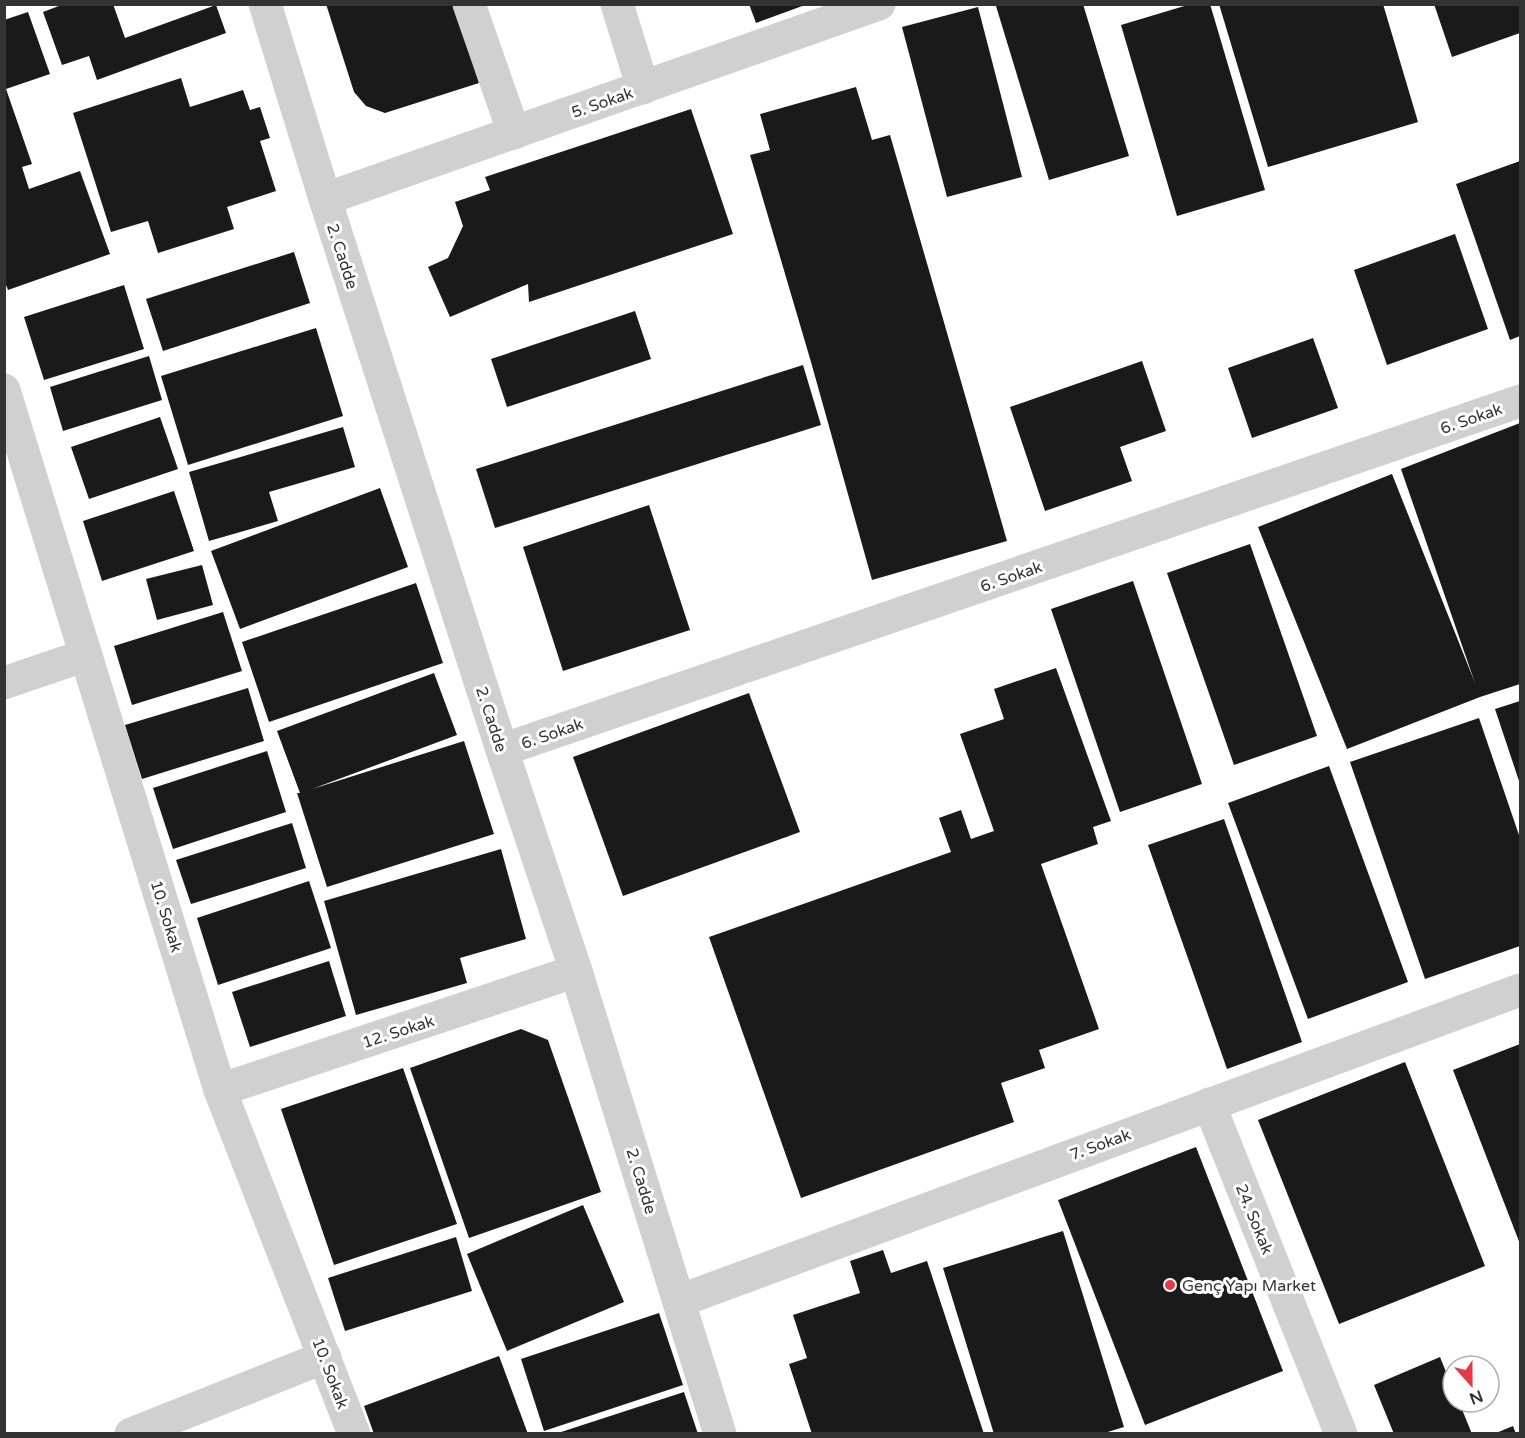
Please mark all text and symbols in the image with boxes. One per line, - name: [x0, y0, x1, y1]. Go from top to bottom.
- street label: 5. Sokak: [569, 83, 636, 123]
- street label: 2. Cadde: [322, 221, 362, 292]
- street label: 6. Sokak: [1438, 399, 1505, 439]
- street label: 6. Sokak: [978, 557, 1045, 597]
- street label: 2. Cadde: [471, 684, 511, 755]
- street label: 6. Sokak: [519, 714, 586, 754]
- street label: 10. Sokak: [146, 878, 187, 955]
- street label: 12. Sokak: [360, 1011, 437, 1053]
- street label: 7. Sokak: [1067, 1125, 1134, 1165]
- street label: 2. Cadde: [622, 1146, 661, 1217]
- street label: 24. Sokak: [1231, 1181, 1277, 1258]
- place label: Genç Yapı Market: [1182, 1276, 1316, 1296]
- marker: Genç Yapı Market: [1163, 1278, 1177, 1292]
- street label: 10. Sokak: [307, 1335, 353, 1412]
- north arrow: [1441, 1354, 1501, 1414]
- text: N: [1466, 1385, 1486, 1409]

